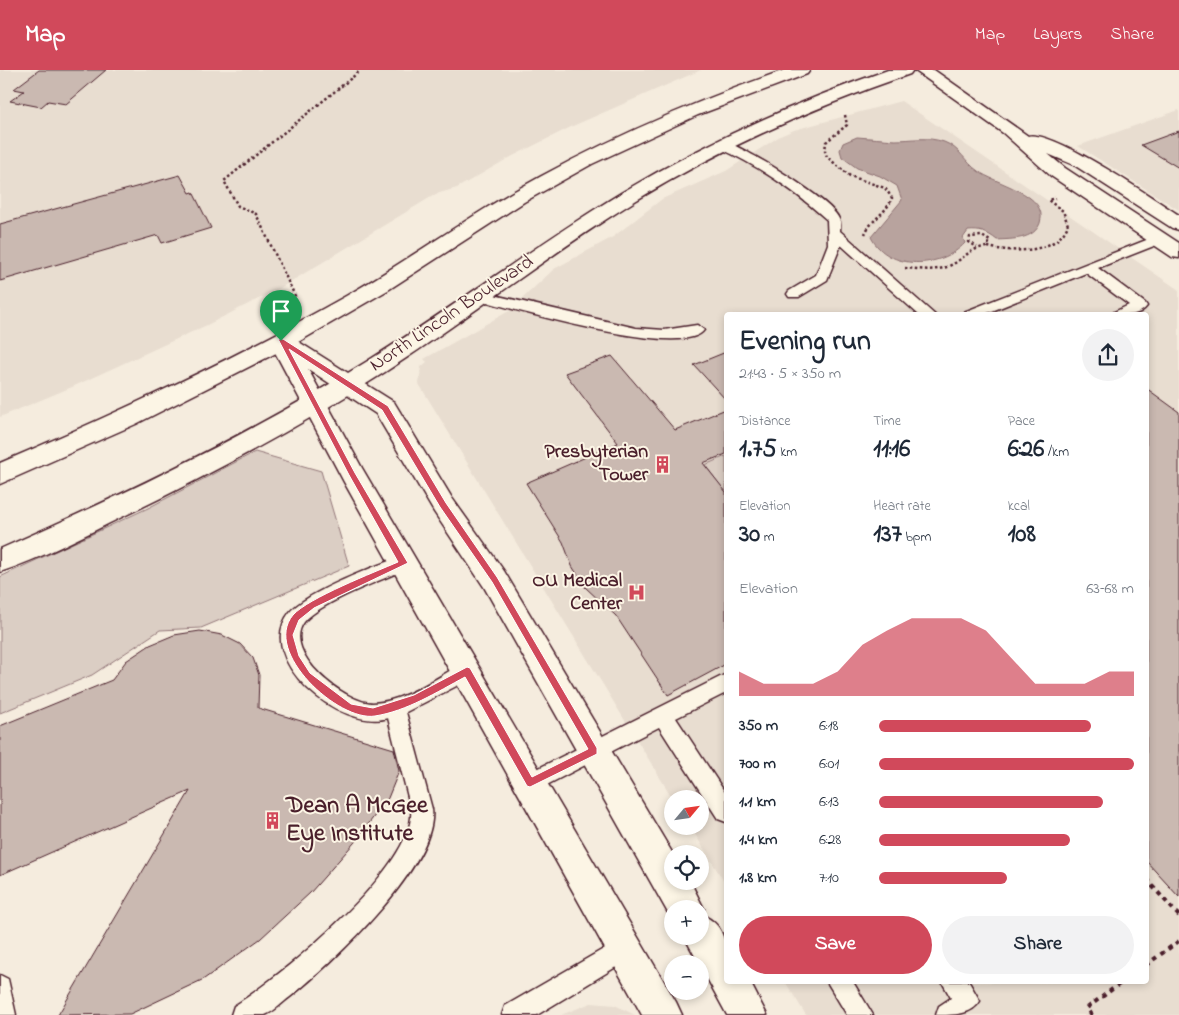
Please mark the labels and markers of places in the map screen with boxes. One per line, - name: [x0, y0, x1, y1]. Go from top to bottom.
- pin: [260, 290, 302, 341]
- place label: Presbyterian Tower: [544, 438, 649, 490]
- building icon: Presbyterian Tower: [652, 454, 672, 474]
- place label: OU Medical Center: [532, 567, 623, 619]
- hospital icon: OU Medical Center: [626, 582, 646, 602]
- place label: Dean A McGee Eye Institute: [285, 789, 429, 853]
- building icon: Dean A McGee Eye Institute: [262, 810, 282, 830]

